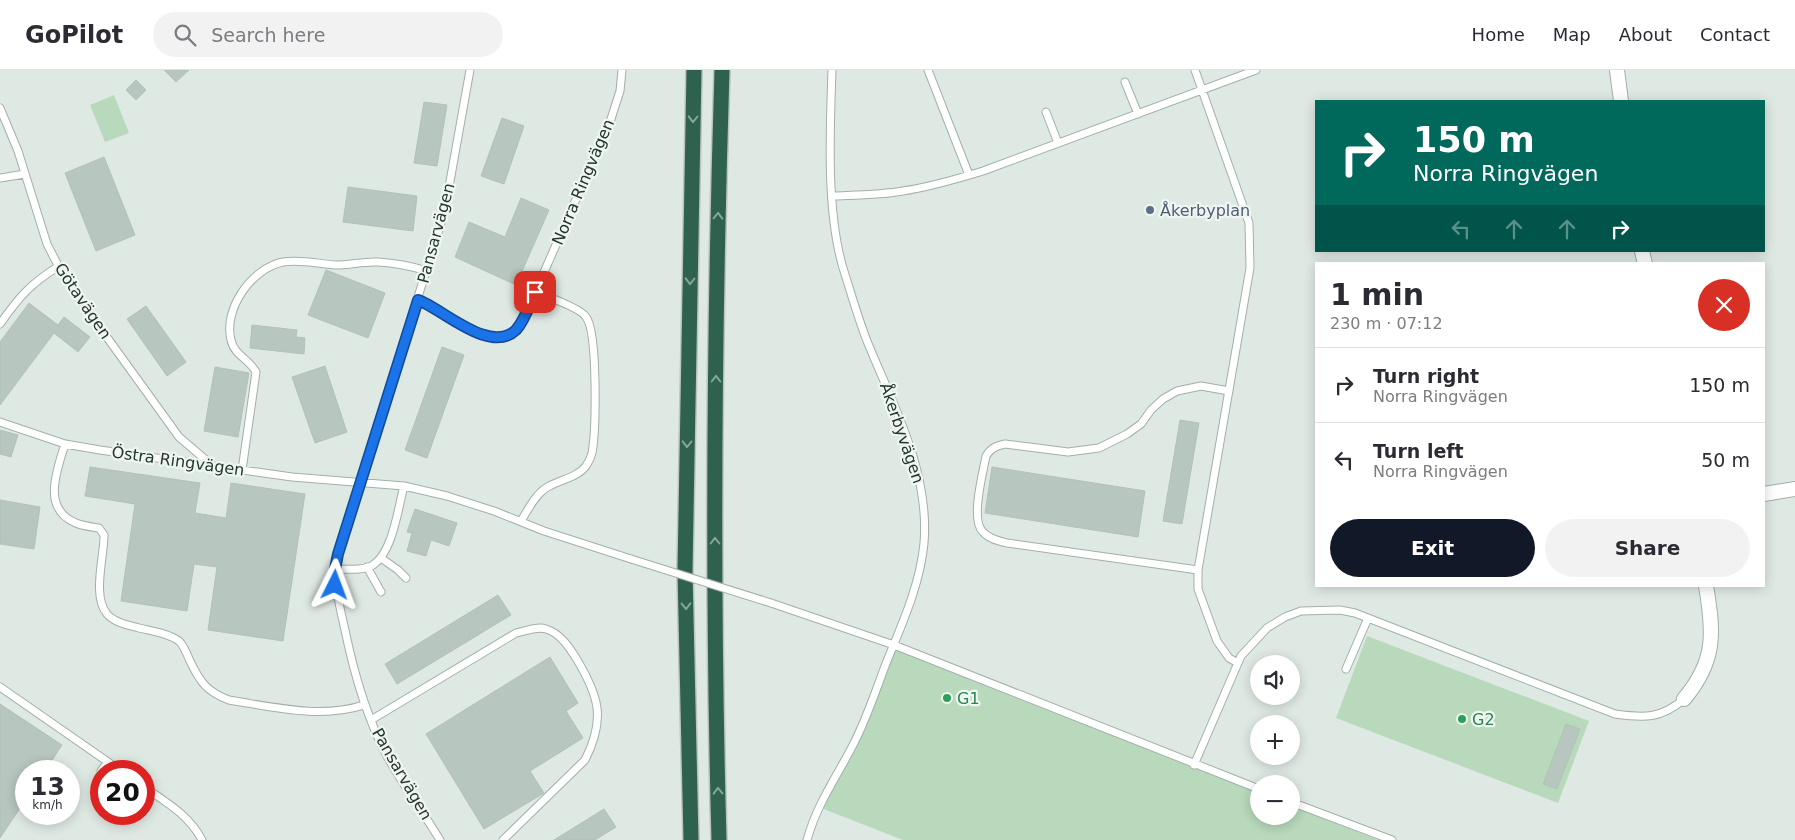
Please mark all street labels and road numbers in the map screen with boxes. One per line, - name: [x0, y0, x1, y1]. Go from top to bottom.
- street label: Norra Ringvägen: [548, 116, 618, 248]
- street label: Pansarvägen: [413, 181, 459, 285]
- street label: Götavägen: [51, 259, 115, 343]
- street label: Åkerbyvägen: [876, 380, 928, 486]
- street label: Östra Ringvägen: [110, 442, 246, 480]
- street label: Pansarvägen: [368, 725, 436, 823]

